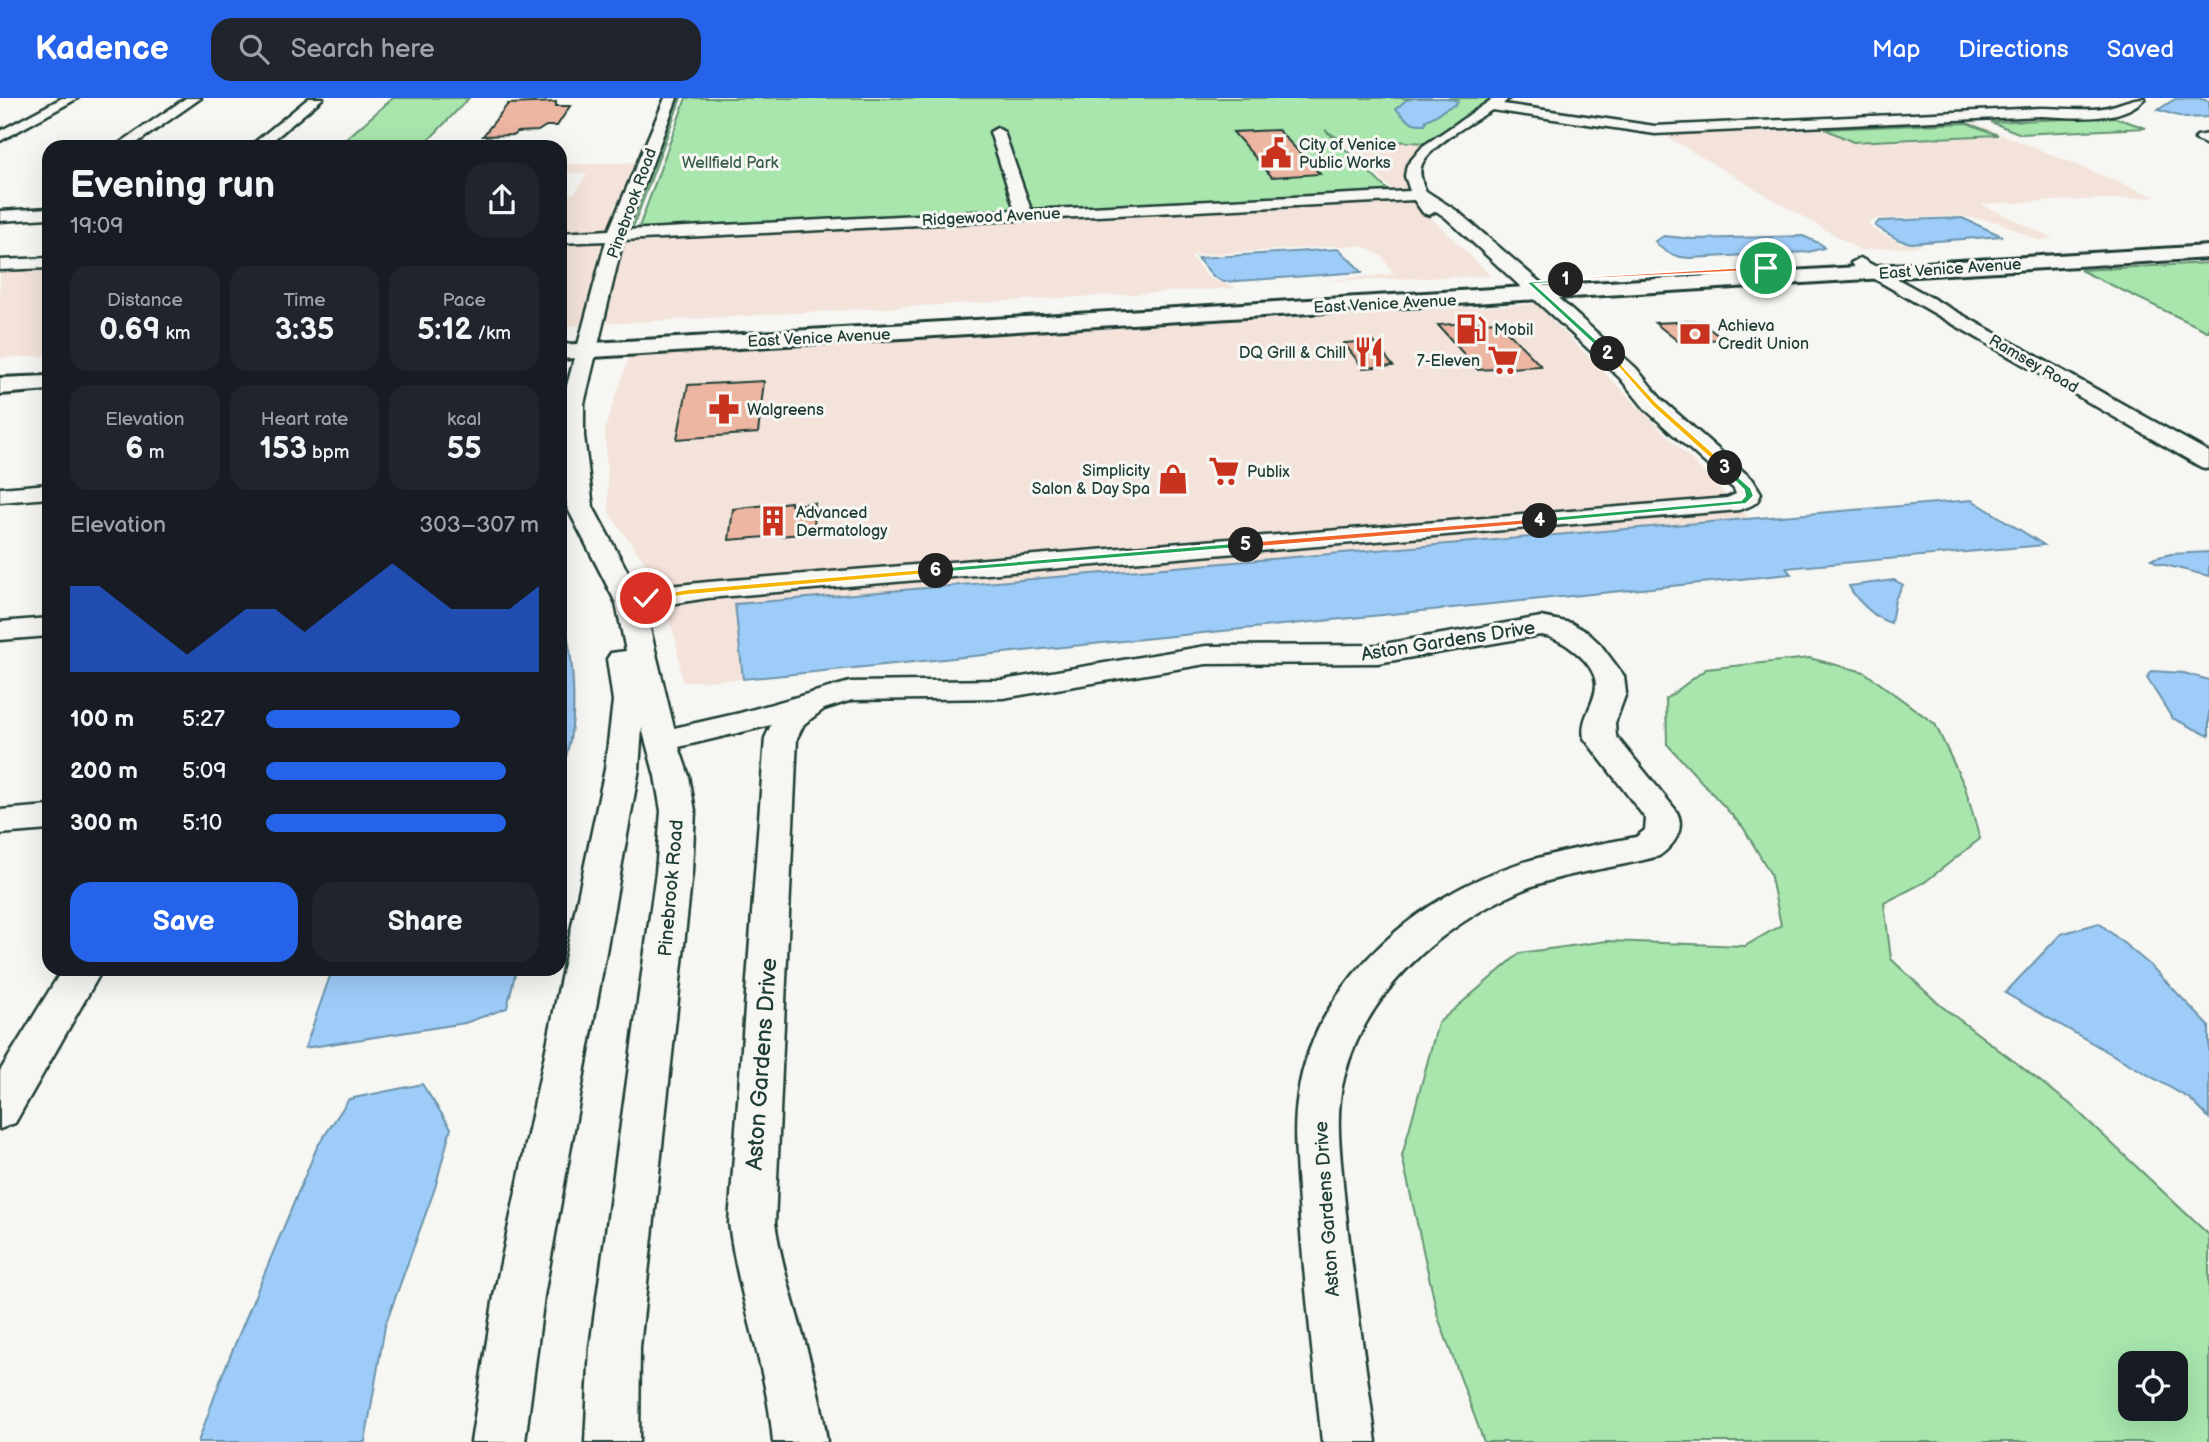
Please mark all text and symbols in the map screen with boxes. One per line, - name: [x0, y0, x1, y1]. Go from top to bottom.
- search box: [211, 18, 701, 81]
- text: Kadence: [35, 29, 169, 69]
- icon: search: [235, 30, 273, 68]
- text: Search here: [291, 34, 435, 65]
- text: Map: [1872, 35, 1920, 64]
- text: Directions: [1958, 35, 2069, 64]
- text: Saved: [2107, 35, 2174, 64]
- public building icon: City of Venice Public Works: [1259, 136, 1293, 170]
- place label: City of Venice Public Works: [1299, 136, 1397, 173]
- street label: Pinebrook Road: [604, 146, 661, 261]
- park label: Wellfield Park: [682, 154, 778, 173]
- text: Evening run: [70, 163, 275, 208]
- button: share: [465, 163, 539, 237]
- street label: Ridgewood Avenue: [921, 204, 1062, 231]
- text: 19:09: [70, 212, 124, 240]
- pin: [1736, 238, 1796, 298]
- icon: arrive: [1747, 249, 1785, 287]
- street label: East Venice Avenue: [1878, 255, 2023, 284]
- pin: 1: [1548, 262, 1584, 298]
- text: 1: [1562, 268, 1570, 291]
- text: Distance: [107, 289, 183, 312]
- text: Time: [283, 289, 326, 312]
- text: Pace: [443, 289, 486, 312]
- street label: East Venice Avenue: [1313, 291, 1458, 318]
- text: 0.69: [99, 312, 160, 348]
- text: 3:35: [275, 312, 334, 348]
- text: 5:12: [417, 312, 472, 348]
- fuel station icon: Mobil: [1454, 312, 1488, 346]
- bank icon: Achieva Credit Union: [1678, 317, 1712, 351]
- place label: Achieva Credit Union: [1718, 317, 1809, 354]
- place label: Mobil: [1494, 321, 1533, 340]
- text: km: [160, 322, 190, 345]
- text: /km: [472, 322, 511, 345]
- street label: East Venice Avenue: [747, 325, 892, 352]
- street label: Ramsey Road: [1985, 331, 2081, 398]
- restaurant icon: DQ Grill & Chill: [1352, 335, 1386, 369]
- pin: 2: [1590, 336, 1626, 372]
- text: 2: [1602, 342, 1613, 365]
- supermarket icon: 7-Eleven: [1486, 343, 1520, 377]
- place label: DQ Grill & Chill: [1239, 344, 1346, 363]
- place label: 7-Eleven: [1417, 352, 1480, 371]
- pharmacy icon: Walgreens: [707, 392, 741, 426]
- place label: Walgreens: [747, 401, 824, 420]
- text: Elevation: [105, 408, 184, 431]
- text: Heart rate: [261, 408, 348, 431]
- text: kcal: [447, 408, 481, 431]
- text: 6: [125, 431, 144, 467]
- text: 153: [259, 431, 307, 467]
- text: 55: [447, 431, 481, 467]
- text: m: [144, 441, 164, 464]
- text: bpm: [307, 441, 350, 464]
- pin: 3: [1708, 450, 1742, 486]
- supermarket icon: Publix: [1207, 454, 1241, 488]
- text: 3: [1719, 456, 1730, 479]
- place label: Simplicity Salon & Day Spa: [1032, 462, 1151, 499]
- shop icon: Simplicity Salon & Day Spa: [1156, 462, 1190, 496]
- place label: Publix: [1247, 463, 1290, 482]
- building icon: Advanced Dermatology: [756, 504, 790, 538]
- place label: Advanced Dermatology: [796, 504, 888, 541]
- pin: 4: [1522, 504, 1558, 538]
- text: 4: [1534, 509, 1545, 532]
- text: Elevation: [70, 511, 166, 539]
- text: 303–307 m: [419, 511, 539, 539]
- pin: 5: [1228, 528, 1264, 562]
- text: 5: [1240, 533, 1251, 556]
- pin: 6: [918, 554, 954, 588]
- text: 6: [930, 559, 941, 582]
- pin: [616, 568, 676, 628]
- icon: check: [627, 579, 665, 617]
- street label: Aston Gardens Drive: [1360, 616, 1537, 667]
- text: 100 m: [70, 705, 134, 733]
- text: 5:27: [182, 705, 225, 733]
- text: 200 m: [70, 757, 138, 785]
- text: 5:09: [182, 757, 227, 785]
- text: 300 m: [70, 809, 138, 837]
- text: 5:10: [182, 809, 222, 837]
- street label: Pinebrook Road: [654, 819, 689, 958]
- button: Save: [70, 882, 298, 962]
- button: Share: [312, 882, 539, 962]
- street label: Aston Gardens Drive: [741, 957, 783, 1171]
- street label: Aston Gardens Drive: [1310, 1120, 1345, 1297]
- map controls: [2118, 1351, 2188, 1421]
- button: locate: [2118, 1351, 2188, 1421]

